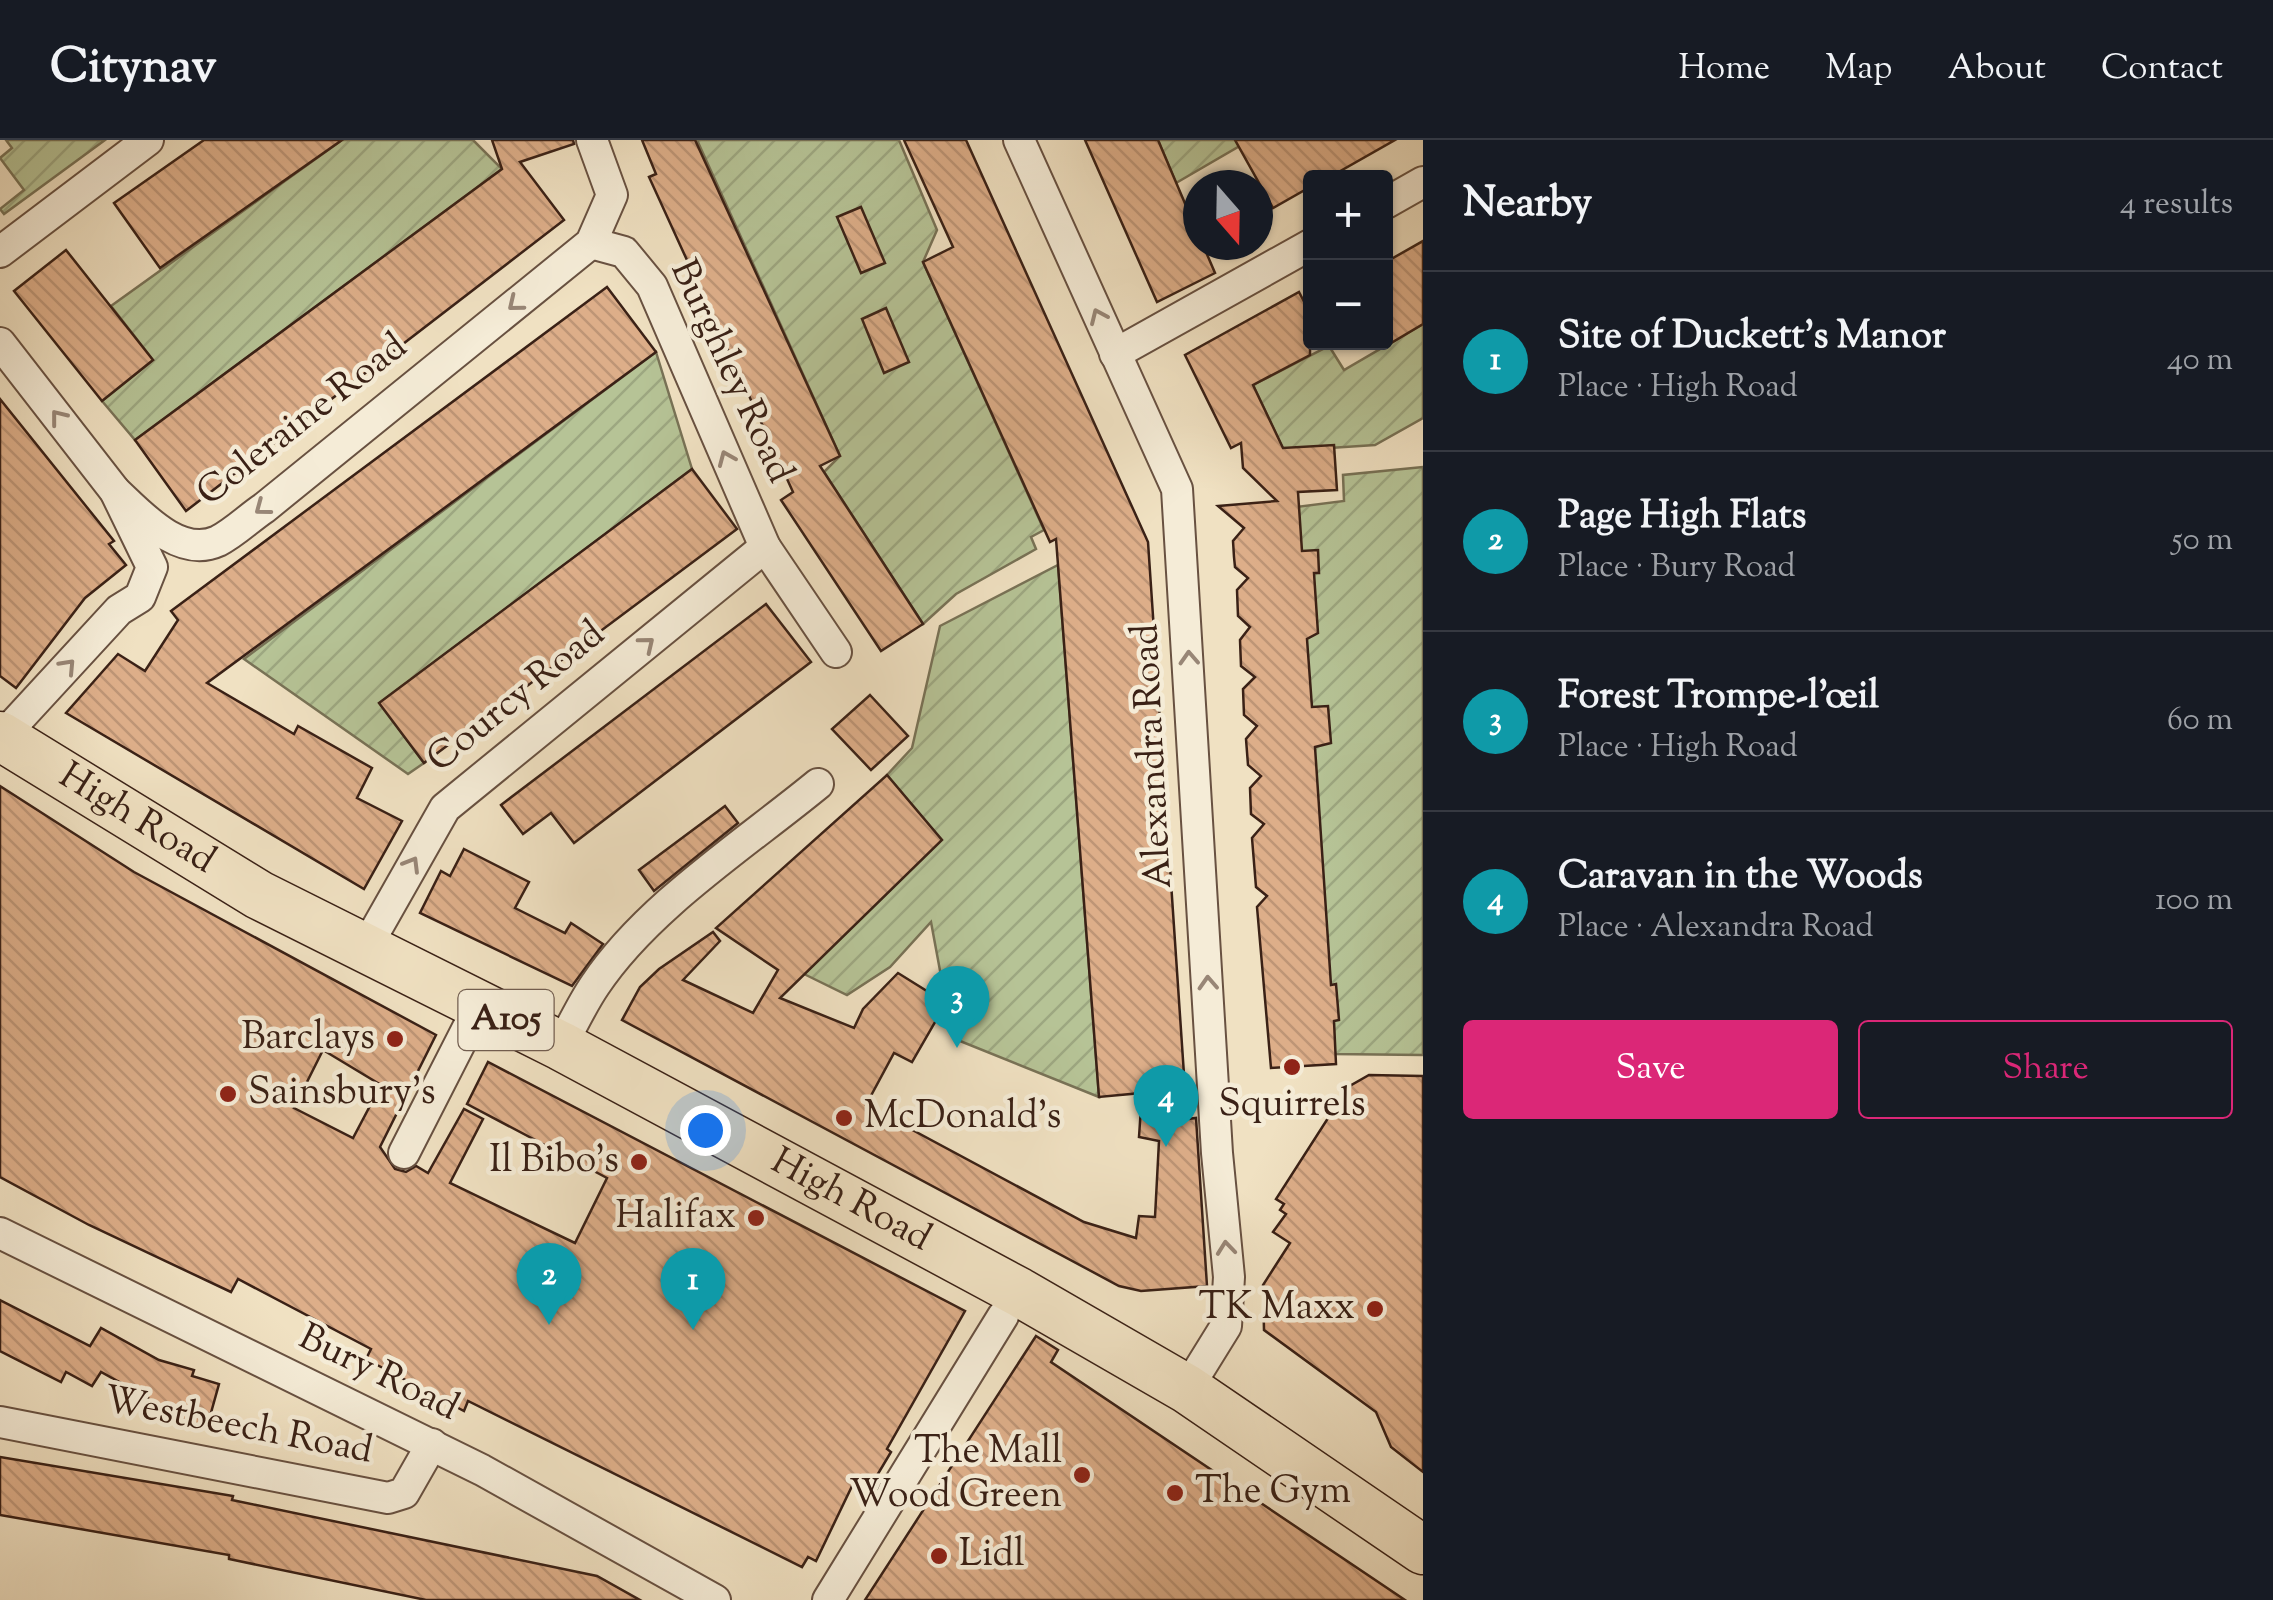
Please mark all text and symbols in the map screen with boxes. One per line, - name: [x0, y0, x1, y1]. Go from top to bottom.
- text: Citynav: [50, 35, 217, 104]
- text: Home: [1678, 44, 1770, 95]
- text: Map: [1825, 44, 1893, 95]
- text: About: [1948, 44, 2046, 95]
- text: Contact: [2101, 44, 2223, 95]
- north arrow: [1183, 170, 1273, 260]
- map controls: [1303, 170, 1393, 350]
- button: +: [1303, 170, 1393, 260]
- text: Nearby: [1463, 175, 1592, 235]
- text: 4 results: [2120, 182, 2233, 228]
- street label: Burghley Road: [655, 251, 805, 493]
- button: −: [1303, 260, 1393, 350]
- one-way arrow: [509, 292, 527, 310]
- one-way arrow: [1090, 308, 1110, 326]
- text: Site of Duckett's Manor: [1558, 311, 1946, 365]
- street label: Coleraine Road: [186, 322, 420, 520]
- text: 1: [1490, 338, 1501, 384]
- text: 40 m: [2167, 338, 2233, 384]
- text: Place · High Road: [1558, 365, 1798, 411]
- one-way arrow: [52, 410, 69, 428]
- one-way arrow: [718, 450, 738, 468]
- text: Page High Flats: [1558, 491, 1806, 545]
- one-way arrow: [255, 497, 273, 514]
- text: 2: [1488, 518, 1503, 564]
- text: 50 m: [2172, 518, 2233, 564]
- text: Place · Bury Road: [1558, 545, 1796, 591]
- street label: Courcy Road: [416, 609, 618, 787]
- street label: Alexandra Road: [1120, 622, 1188, 890]
- one-way arrow: [635, 637, 653, 655]
- one-way arrow: [1178, 650, 1200, 666]
- one-way arrow: [56, 659, 74, 678]
- text: Forest Trompe-l'œil: [1558, 671, 1879, 725]
- text: 3: [1489, 698, 1502, 744]
- text: 60 m: [2167, 698, 2233, 744]
- text: Place · High Road: [1558, 725, 1798, 771]
- street label: High Road: [48, 751, 225, 889]
- text: Caravan in the Woods: [1558, 851, 1923, 905]
- one-way arrow: [400, 856, 419, 874]
- text: 4: [1487, 878, 1504, 924]
- text: 100 m: [2155, 878, 2233, 924]
- text: Place · Alexandra Road: [1558, 905, 1874, 951]
- pin: 3: [924, 966, 990, 1048]
- one-way arrow: [1197, 974, 1219, 990]
- road number: A105: [458, 990, 554, 1050]
- place label: Barclays: [241, 1012, 375, 1066]
- button: Save: [1463, 1020, 1838, 1119]
- button: Share: [1858, 1020, 2233, 1119]
- marker: Barclays: [384, 1028, 406, 1050]
- marker: Squirrels: [1281, 1056, 1303, 1078]
- pin: 4: [1134, 1064, 1198, 1147]
- place label: Sainsbury's: [248, 1067, 436, 1121]
- place label: Squirrels: [1218, 1079, 1366, 1133]
- marker: Sainsbury's: [217, 1083, 239, 1105]
- place label: McDonald's: [864, 1091, 1062, 1145]
- your location: [680, 1105, 731, 1156]
- marker: McDonald's: [833, 1107, 855, 1129]
- place label: Il Bibo's: [489, 1135, 619, 1189]
- street label: High Road: [760, 1136, 940, 1267]
- marker: Il Bibo's: [628, 1151, 650, 1173]
- place label: Halifax: [616, 1191, 736, 1245]
- marker: Halifax: [745, 1207, 767, 1229]
- one-way arrow: [1216, 1240, 1237, 1256]
- pin: 2: [516, 1242, 582, 1325]
- pin: 1: [660, 1248, 726, 1330]
- place label: TK Maxx: [1199, 1282, 1355, 1336]
- marker: TK Maxx: [1364, 1298, 1386, 1320]
- street label: Bury Road: [289, 1312, 467, 1436]
- street label: Westbeech Road: [99, 1374, 377, 1480]
- place label: The Mall Wood Green: [849, 1426, 1062, 1524]
- marker: The Mall Wood Green: [1071, 1464, 1093, 1486]
- place label: The Gym: [1195, 1466, 1351, 1520]
- marker: The Gym: [1164, 1482, 1186, 1504]
- place label: Lidl: [959, 1529, 1025, 1583]
- marker: Lidl: [928, 1545, 950, 1567]

